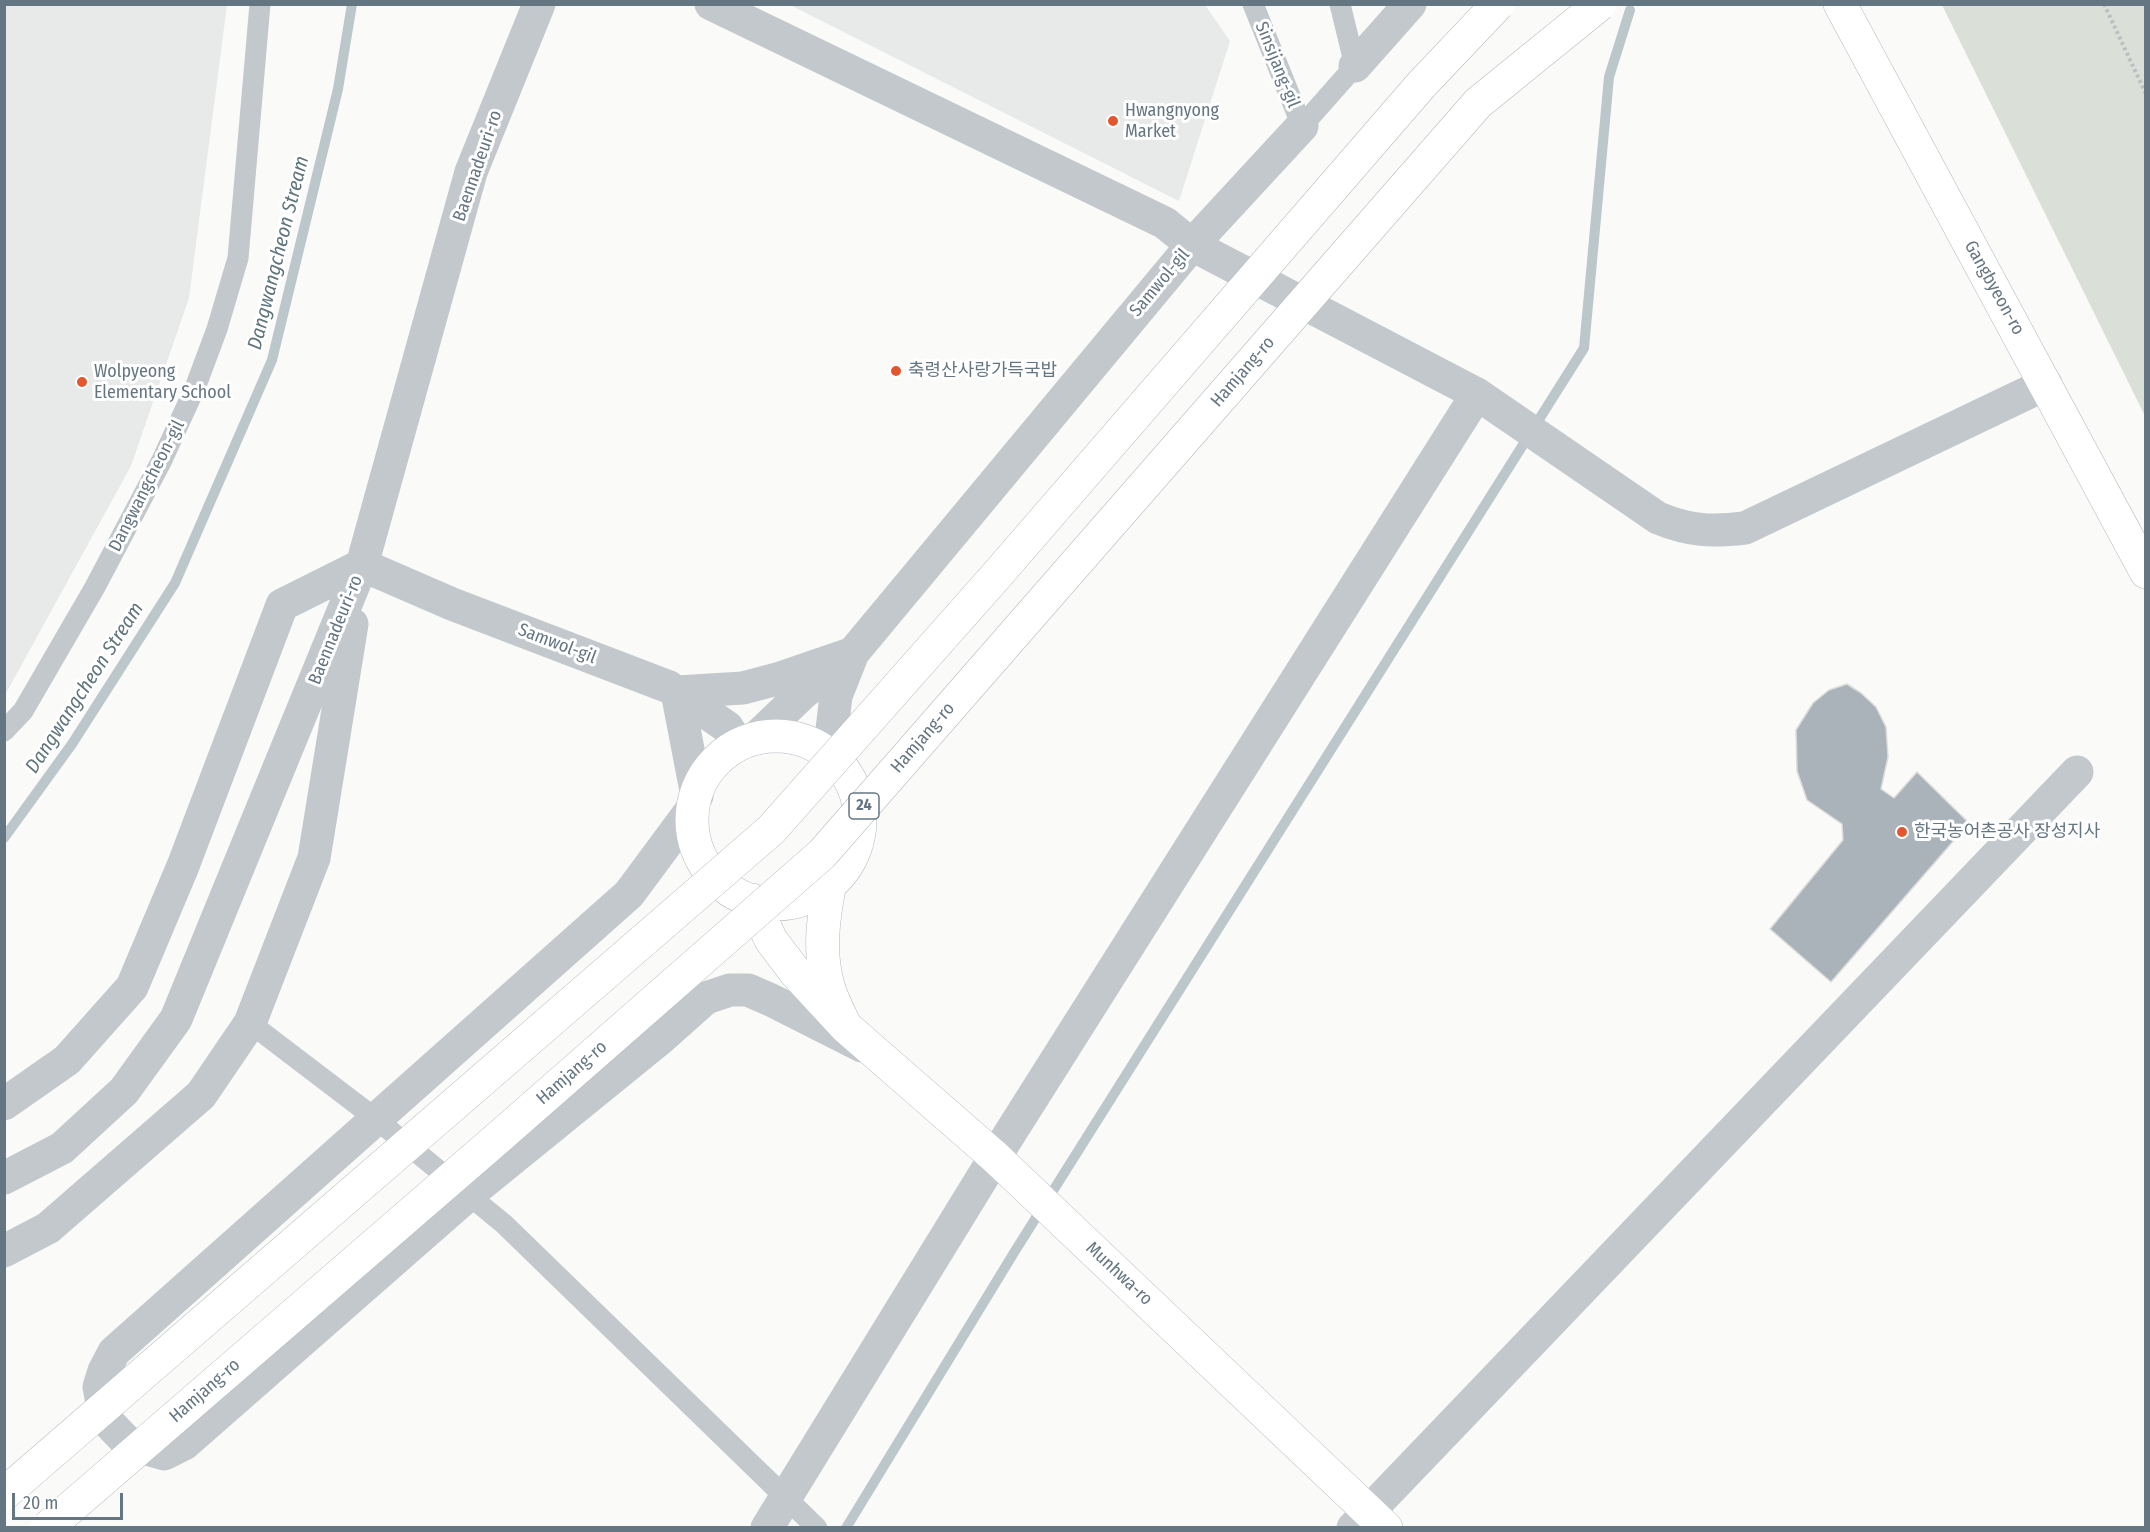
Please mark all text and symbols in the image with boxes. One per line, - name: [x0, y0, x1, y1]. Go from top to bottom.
- street label: Sinsijang-gil: [1250, 19, 1304, 111]
- place label: Hwangnyong Market: [1125, 100, 1219, 142]
- street label: Baennadeuri-ro: [449, 108, 507, 224]
- marker: Hwangnyong Market: [1106, 114, 1120, 128]
- water label: Dangwangcheon Stream: [243, 154, 315, 352]
- street label: Gangbyeon-ro: [1959, 237, 2029, 339]
- street label: Samwol-gil: [1125, 245, 1195, 321]
- street label: Hamjang-ro: [1206, 332, 1280, 412]
- place label: 축령산사랑가득국밥: [908, 360, 1057, 382]
- place label: Wolpyeong Elementary School: [94, 361, 231, 404]
- marker: 축령산사랑가득국밥: [889, 364, 903, 378]
- marker: Wolpyeong Elementary School: [75, 375, 89, 389]
- street label: Dangwangcheon-gil: [105, 417, 189, 555]
- street label: Baennadeuri-ro: [304, 572, 368, 688]
- water label: Dangwangcheon Stream: [21, 598, 149, 778]
- street label: Samwol-gil: [515, 619, 599, 669]
- street label: Hamjang-ro: [886, 698, 960, 778]
- road number: 24: [849, 793, 879, 819]
- place label: 한국농어촌공사 장성지사: [1914, 821, 2100, 843]
- marker: 한국농어촌공사 장성지사: [1895, 825, 1909, 839]
- street label: Hamjang-ro: [532, 1036, 612, 1110]
- street label: Munhwa-ro: [1081, 1238, 1157, 1310]
- street label: Hamjang-ro: [165, 1354, 245, 1428]
- scale bar: [15, 1481, 126, 1519]
- text: 20 m: [23, 1492, 58, 1514]

